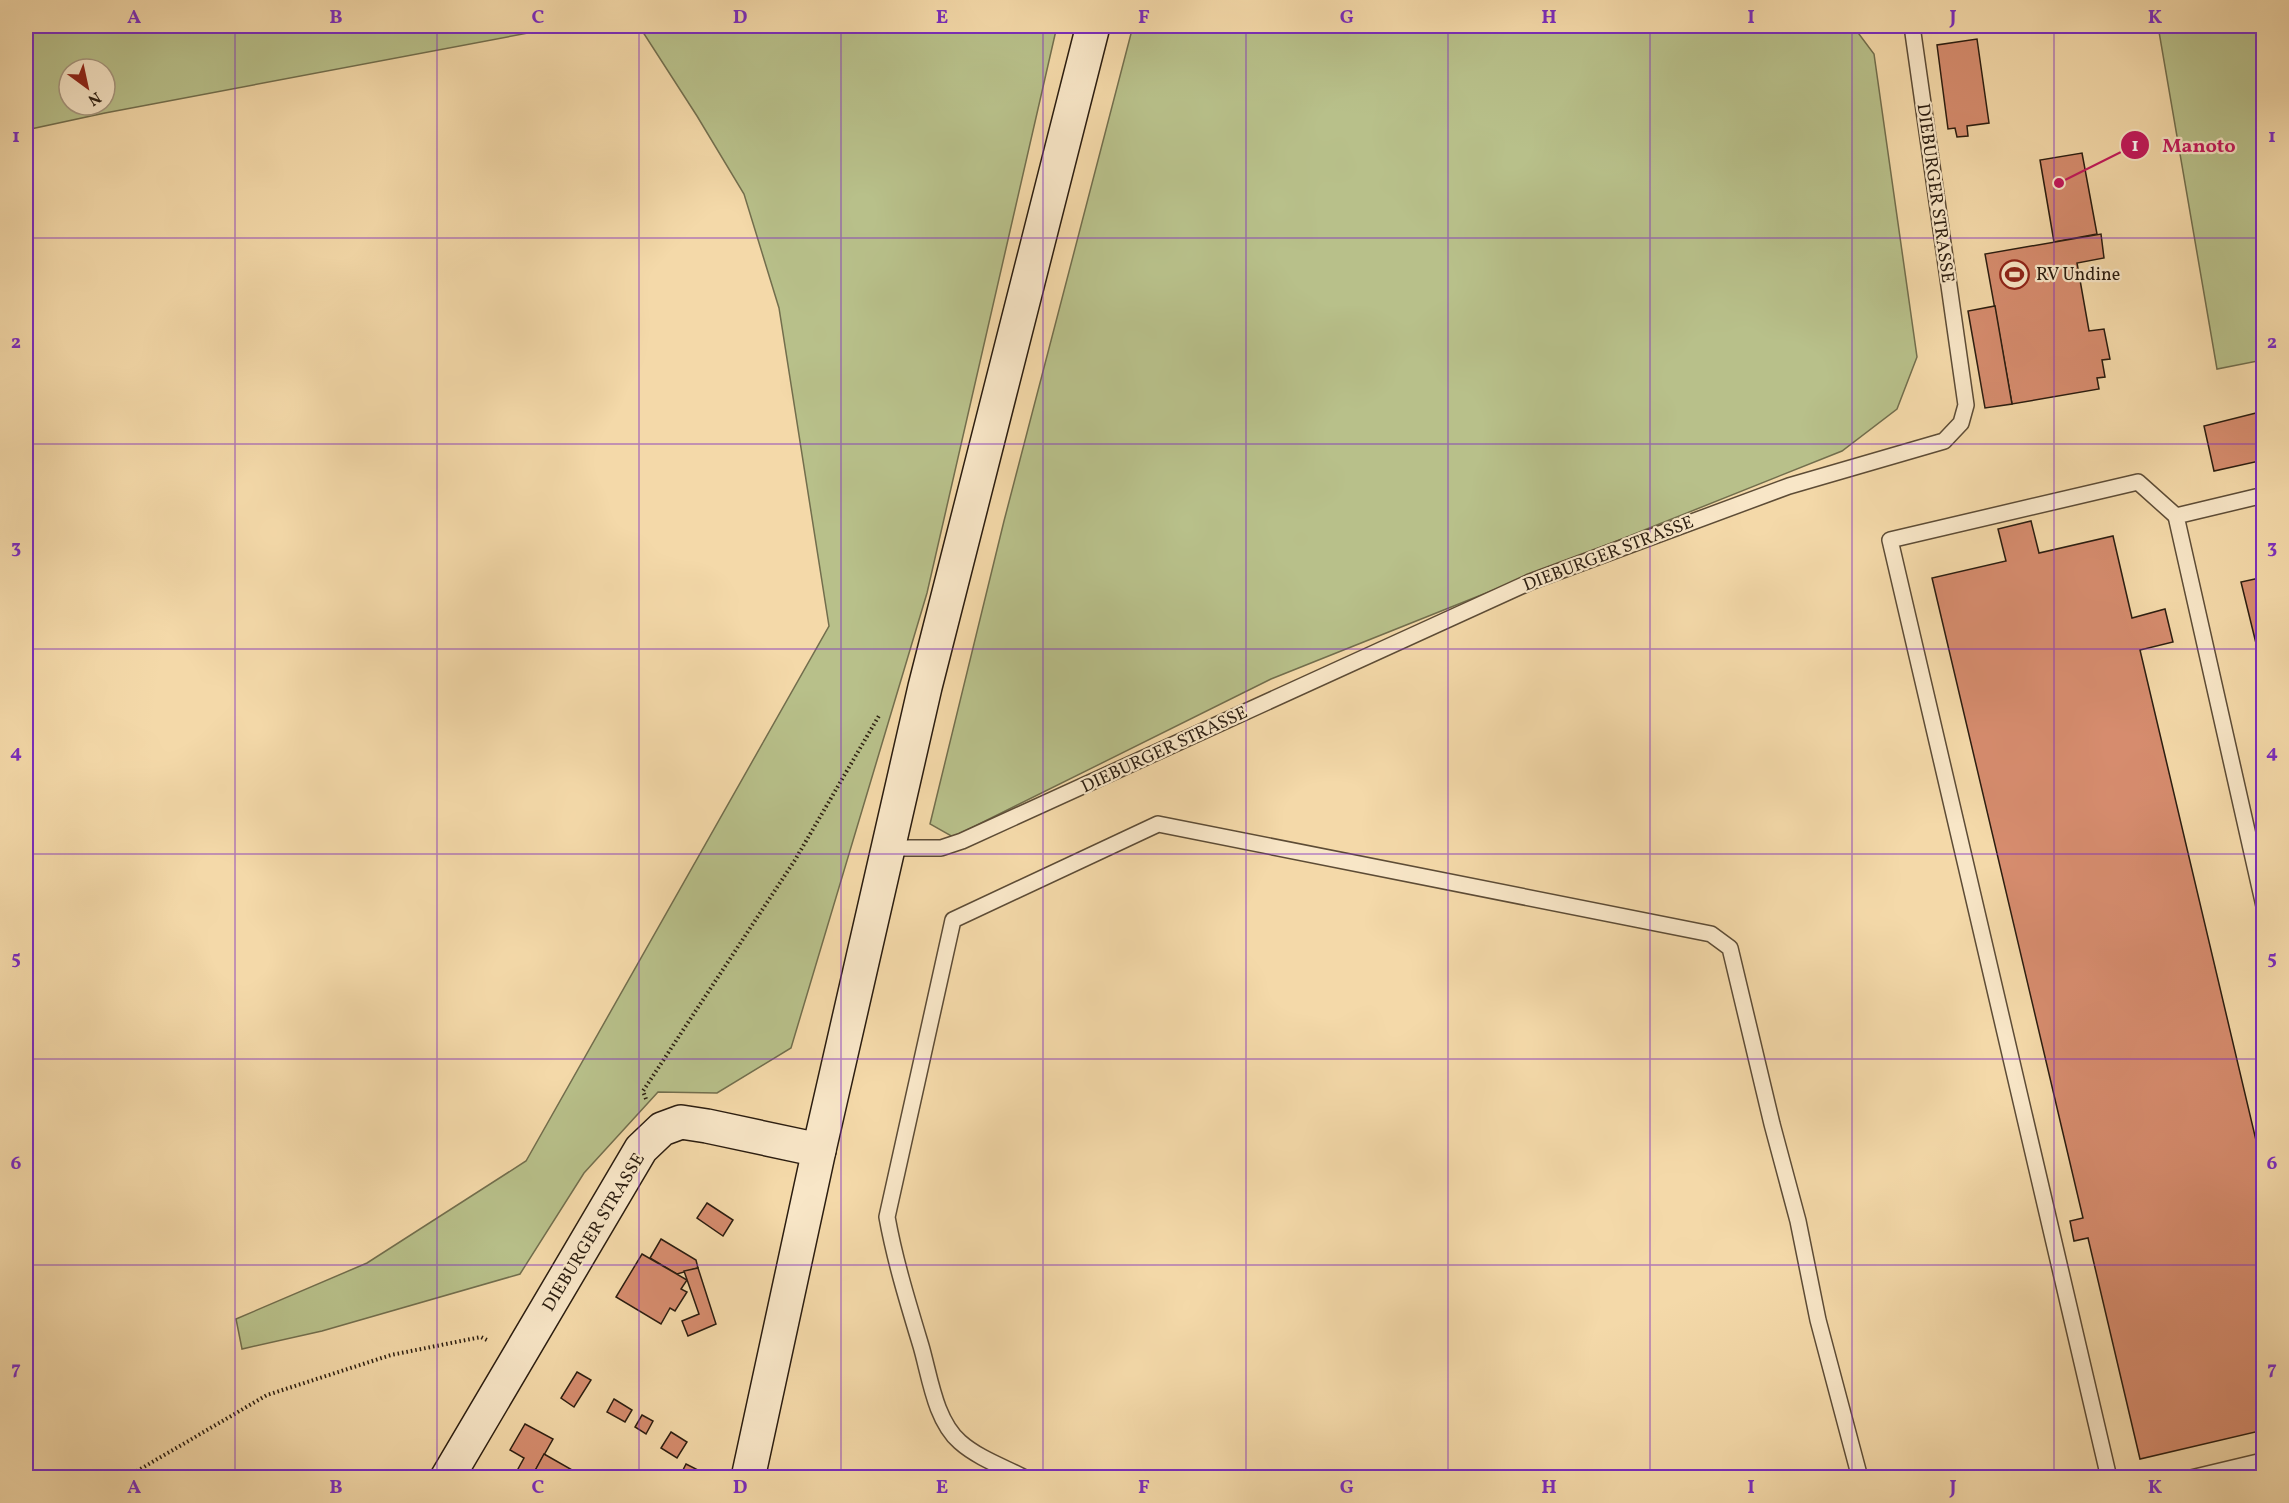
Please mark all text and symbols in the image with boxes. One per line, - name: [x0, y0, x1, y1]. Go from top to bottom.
- text: A: [127, 4, 141, 32]
- text: B: [329, 4, 343, 32]
- text: C: [532, 4, 545, 32]
- text: D: [733, 4, 747, 32]
- text: E: [936, 4, 948, 32]
- text: F: [1138, 4, 1150, 32]
- text: G: [1340, 4, 1354, 32]
- text: H: [1541, 4, 1557, 32]
- text: I: [1747, 4, 1755, 32]
- text: J: [1948, 4, 1957, 32]
- text: K: [2148, 4, 2163, 32]
- north arrow: [57, 57, 117, 117]
- text: N: [83, 86, 105, 110]
- street label: DIEBURGER STRASSE: [1910, 102, 1960, 285]
- text: 1: [12, 123, 20, 151]
- text: 1: [2268, 123, 2276, 151]
- callout: Manoto: [2120, 126, 2248, 164]
- text: Manoto: [2162, 133, 2236, 161]
- text: 1: [2131, 134, 2139, 159]
- sports icon: RV Undine: [1999, 258, 2031, 290]
- place label: RV Undine: [2036, 263, 2120, 288]
- text: 2: [11, 329, 21, 357]
- text: 2: [2267, 329, 2277, 357]
- street label: DIEBURGER STRASSE: [1520, 510, 1698, 598]
- text: 3: [11, 534, 21, 562]
- text: 3: [2267, 534, 2277, 562]
- street label: DIEBURGER STRASSE: [1077, 701, 1252, 800]
- text: 4: [10, 739, 22, 767]
- text: 4: [2266, 739, 2278, 767]
- text: 5: [11, 945, 21, 973]
- text: 5: [2267, 945, 2277, 973]
- street label: DIEBURGER STRASSE: [537, 1149, 652, 1317]
- text: 6: [11, 1150, 22, 1178]
- text: 6: [2267, 1150, 2278, 1178]
- text: 7: [11, 1355, 21, 1383]
- text: 7: [2267, 1355, 2277, 1383]
- text: A: [127, 1474, 141, 1502]
- text: B: [329, 1474, 343, 1502]
- text: C: [532, 1474, 545, 1502]
- text: D: [733, 1474, 747, 1502]
- text: E: [936, 1474, 948, 1502]
- text: F: [1138, 1474, 1150, 1502]
- text: G: [1340, 1474, 1354, 1502]
- text: H: [1541, 1474, 1557, 1502]
- text: I: [1747, 1474, 1755, 1502]
- text: J: [1948, 1474, 1957, 1502]
- text: K: [2148, 1474, 2163, 1502]

